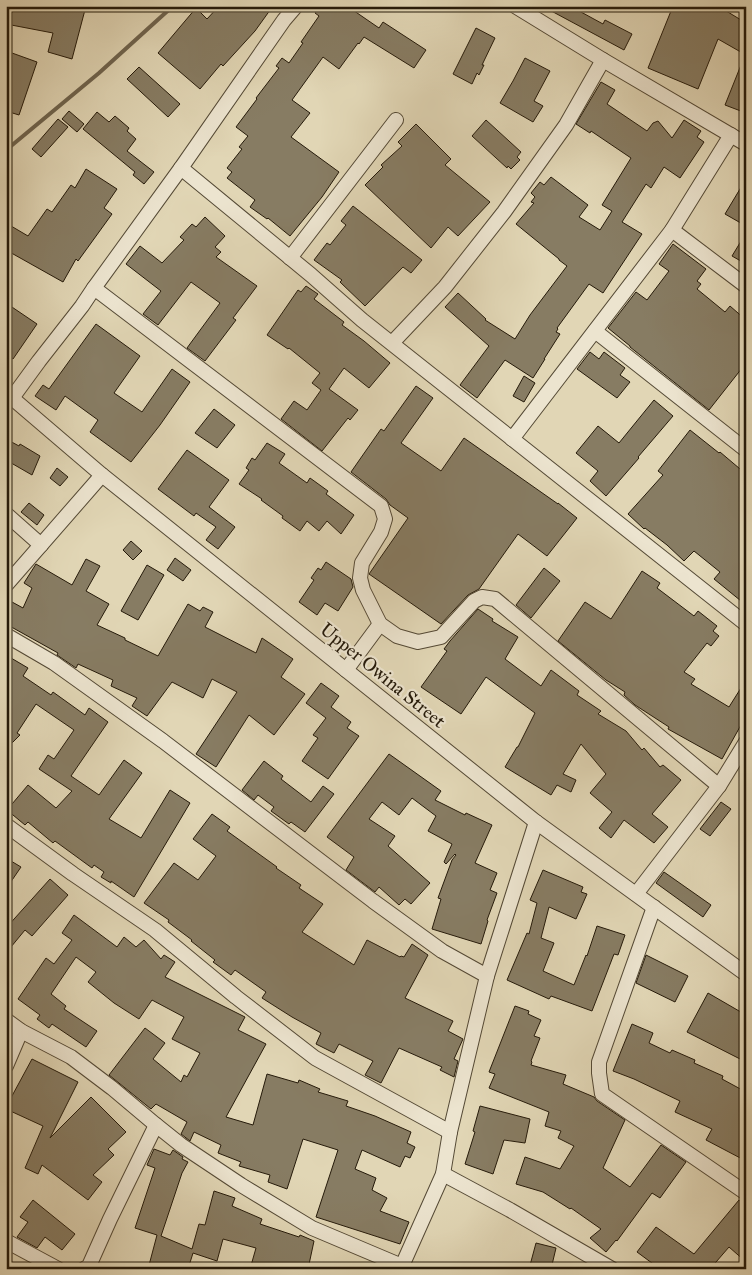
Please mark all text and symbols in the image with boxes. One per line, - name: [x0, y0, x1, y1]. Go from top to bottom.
- street label: Upper Owina Street: [316, 617, 451, 733]

